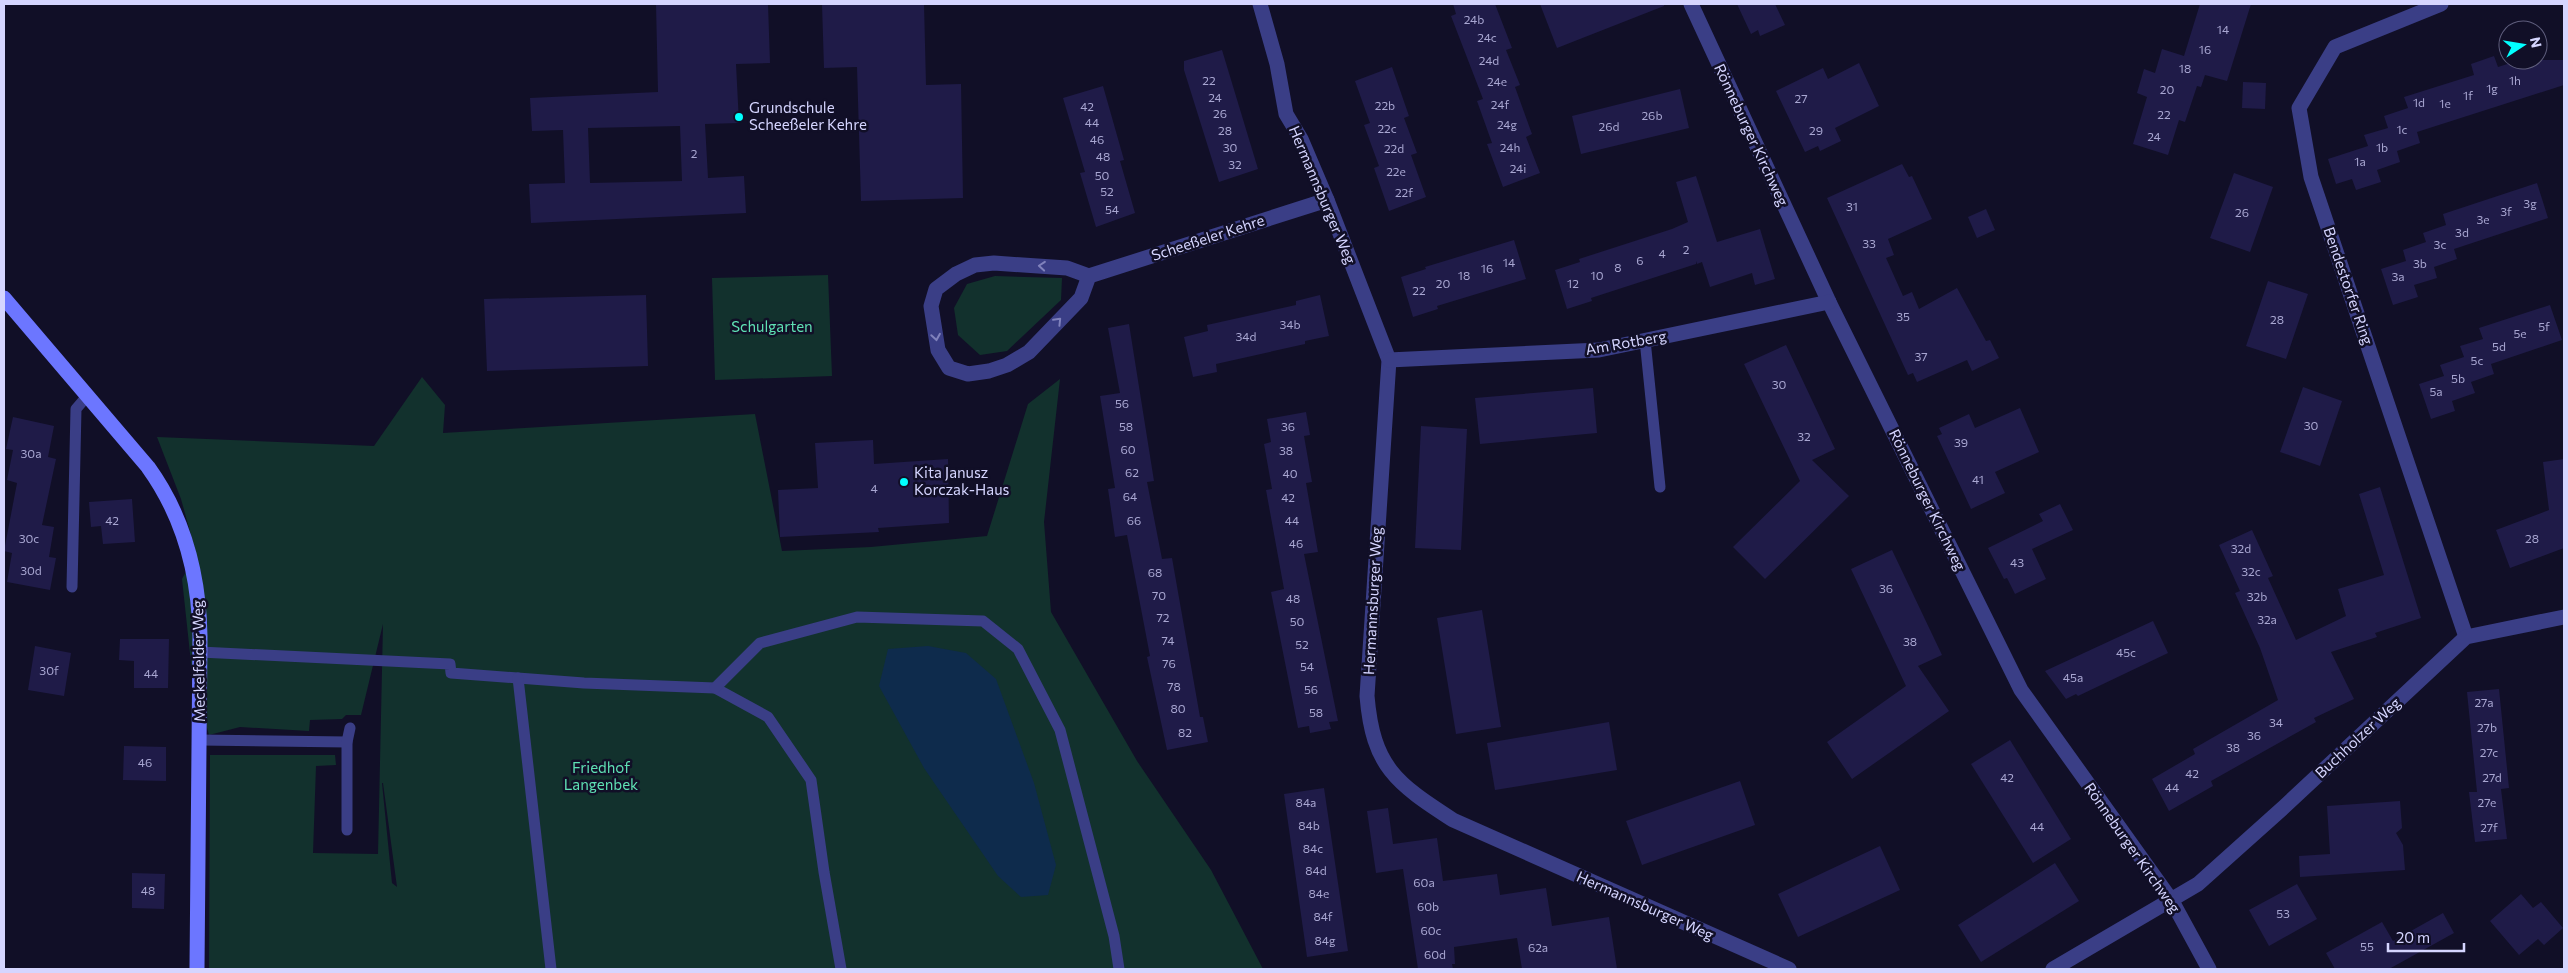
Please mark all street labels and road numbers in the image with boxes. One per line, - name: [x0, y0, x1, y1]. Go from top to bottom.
- street label: Rönneburger Kirchweg: [1711, 61, 1793, 209]
- street label: Hermannsburger Weg: [1286, 123, 1360, 266]
- street label: Scheeßeler Kehre: [1149, 210, 1267, 264]
- street label: Bendestorfer Ring: [2320, 224, 2378, 347]
- street label: Am Rotberg: [1584, 326, 1668, 358]
- street label: Rönneburger Kirchweg: [1886, 426, 1970, 573]
- street label: Hermannsburger Weg: [1359, 526, 1385, 676]
- street label: Meckelfelder Weg: [188, 600, 208, 722]
- street label: Buchholzer Weg: [2311, 693, 2404, 781]
- street label: Rönneburger Kirchweg: [2081, 779, 2185, 916]
- street label: Hermannsburger Weg: [1574, 867, 1717, 943]

